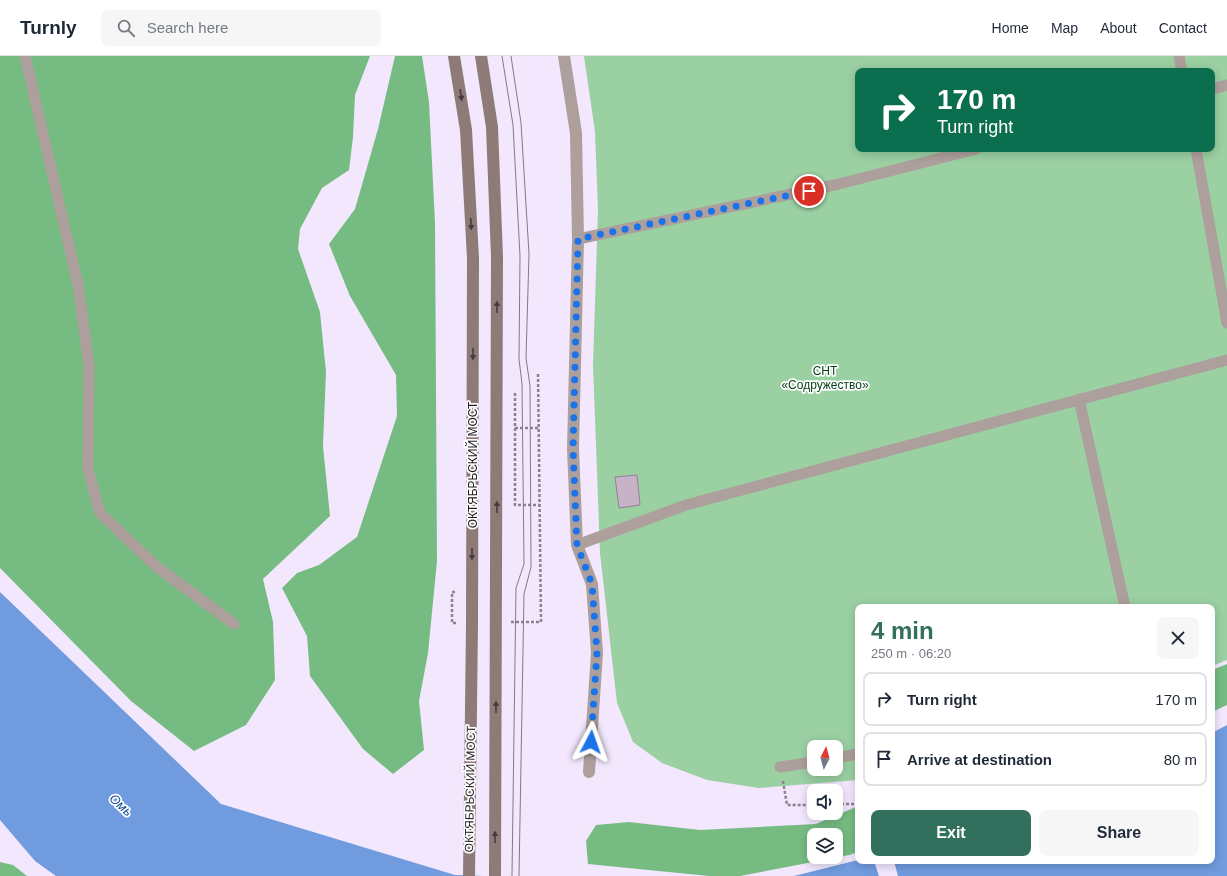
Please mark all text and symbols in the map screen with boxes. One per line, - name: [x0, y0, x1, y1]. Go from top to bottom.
- search box: [101, 10, 381, 46]
- text: Turnly: [20, 17, 77, 38]
- icon: search: [115, 17, 137, 39]
- text: Search here: [147, 19, 228, 36]
- text: Home: [992, 20, 1029, 36]
- text: Map: [1051, 20, 1078, 36]
- text: About: [1100, 20, 1137, 36]
- text: Contact: [1159, 20, 1207, 36]
- icon: right: [871, 84, 923, 136]
- text: 170 m: [937, 84, 1016, 115]
- one-way arrow: [458, 88, 464, 101]
- text: Turn right: [937, 117, 1013, 137]
- pin: [792, 174, 826, 208]
- icon: arrive: [798, 180, 820, 202]
- one-way arrow: [468, 218, 474, 231]
- one-way arrow: [494, 300, 500, 313]
- one-way arrow: [470, 348, 476, 361]
- park label: СНТ «Содружество»: [781, 364, 869, 392]
- street label: ОКТЯБРЬСКИЙ МОСТ: [465, 401, 480, 528]
- one-way arrow: [494, 500, 500, 513]
- one-way arrow: [469, 548, 475, 561]
- text: 4 min: [871, 617, 934, 644]
- button: close: [1157, 617, 1199, 659]
- text: 250 m · 06:20: [871, 646, 951, 661]
- icon: right: [873, 688, 895, 710]
- text: Turn right: [907, 691, 977, 708]
- text: 170 m: [1155, 691, 1197, 708]
- one-way arrow: [493, 700, 499, 713]
- position arrow: [570, 721, 612, 763]
- street label: ОКТЯБРЬСКИЙ МОСТ: [461, 725, 478, 852]
- north arrow: [807, 740, 843, 776]
- map controls: [807, 740, 843, 864]
- icon: arrive: [873, 748, 895, 770]
- text: Arrive at destination: [907, 751, 1052, 768]
- text: 80 m: [1164, 751, 1197, 768]
- button: sound: [807, 784, 843, 820]
- water label: Омь: [106, 791, 136, 819]
- button: Exit: [871, 810, 1031, 856]
- button: Share: [1039, 810, 1199, 856]
- button: layers: [807, 828, 843, 864]
- one-way arrow: [492, 830, 498, 843]

